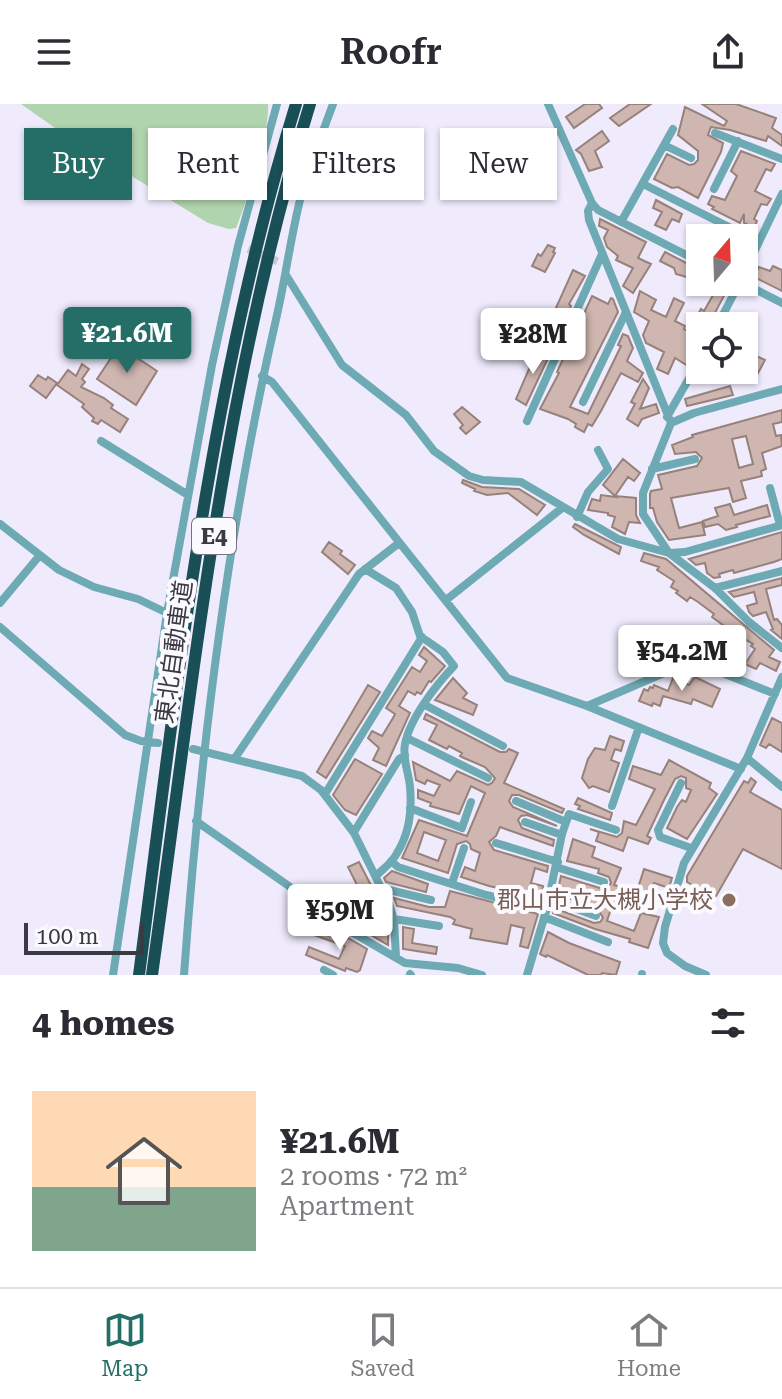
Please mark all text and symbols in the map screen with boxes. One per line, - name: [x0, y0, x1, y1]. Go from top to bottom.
- icon: menu: [32, 30, 76, 74]
- icon: share: [706, 30, 750, 74]
- text: Roofr: [340, 31, 442, 73]
- chip: Buy: [24, 128, 132, 200]
- chip: Rent: [148, 128, 267, 200]
- chip: Filters: [283, 128, 424, 200]
- chip: New: [440, 128, 557, 200]
- north arrow: [686, 224, 758, 296]
- map controls: [686, 224, 758, 384]
- pin: ¥21.6M: [62, 307, 192, 375]
- pin: ¥28M: [486, 308, 580, 376]
- button: locate: [686, 312, 758, 384]
- text: ¥21.6M: [81, 318, 173, 348]
- text: ¥28M: [499, 319, 567, 349]
- road number: E4: [192, 518, 236, 554]
- street label: 東北自動車道: [150, 579, 198, 725]
- pin: ¥54.2M: [617, 625, 747, 693]
- text: ¥54.2M: [636, 636, 728, 666]
- pin: ¥59M: [293, 884, 387, 952]
- place label: 郡山市立大槻小学校: [497, 886, 713, 914]
- marker: 郡山市立大槻小学校: [720, 891, 738, 909]
- text: ¥59M: [306, 895, 374, 925]
- scale bar: [24, 919, 144, 955]
- text: 100 m: [36, 924, 99, 949]
- icon: filters: [706, 1001, 750, 1045]
- text: 4 homes: [32, 1003, 175, 1043]
- text: ¥21.6M: [280, 1121, 400, 1161]
- icon: home: [96, 1123, 192, 1219]
- text: 2 rooms · 72 m²: [280, 1161, 467, 1191]
- text: Apartment: [280, 1191, 414, 1221]
- tab: Map: [101, 1308, 148, 1381]
- tab: Saved: [351, 1308, 415, 1381]
- tab: Home: [617, 1308, 681, 1381]

